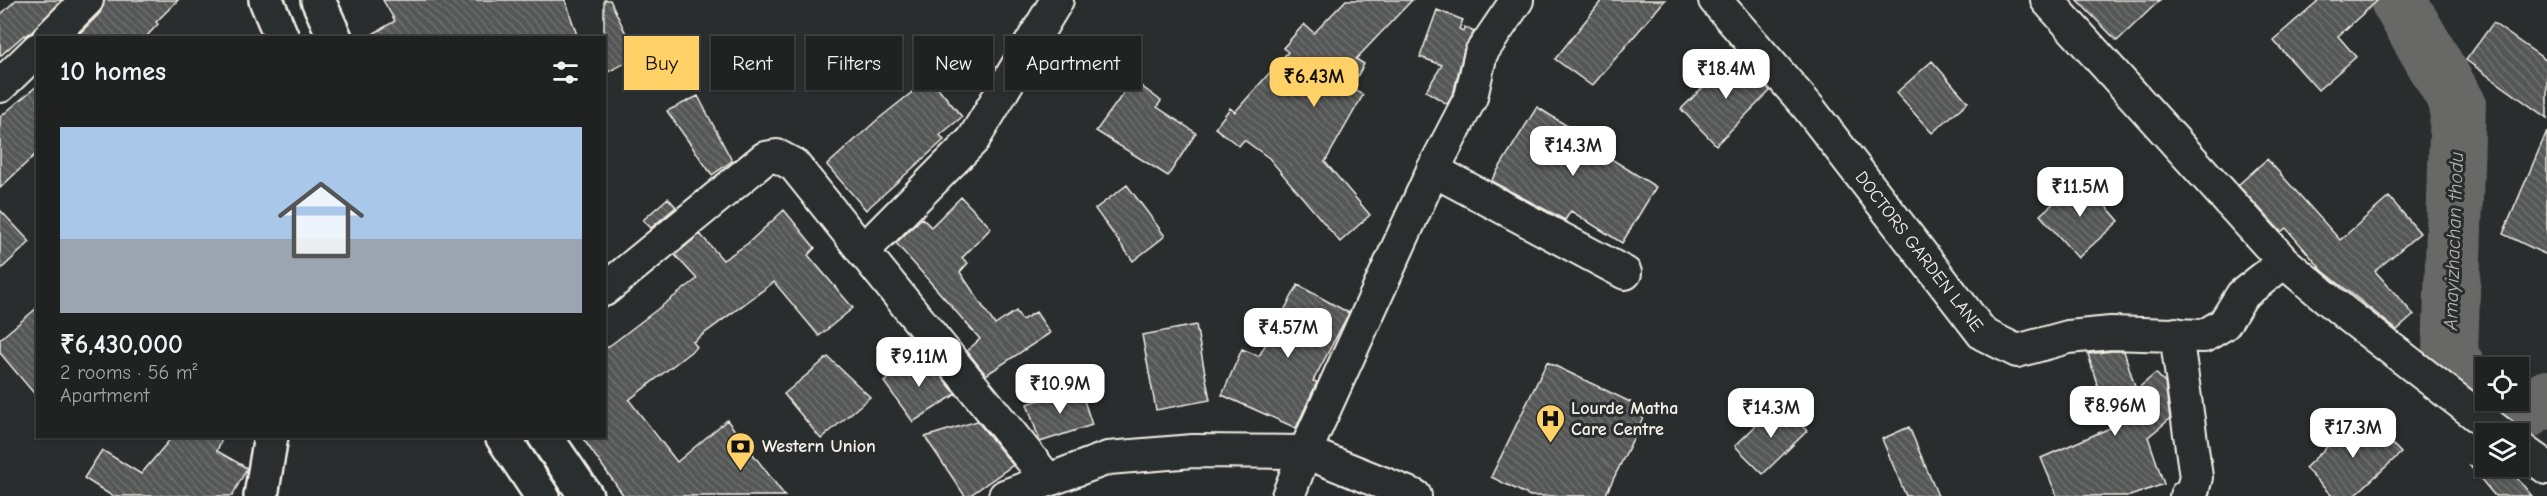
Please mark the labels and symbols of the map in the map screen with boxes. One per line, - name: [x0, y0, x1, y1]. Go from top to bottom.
- pin: ₹18.4M: [1677, 49, 1775, 100]
- pin: ₹6.43M: [1265, 57, 1363, 108]
- pin: ₹14.3M: [1524, 126, 1622, 177]
- water label: Amayizhachan thodu: [2439, 151, 2468, 332]
- street label: DOCTORS GARDEN LANE: [1850, 167, 1987, 336]
- pin: ₹11.5M: [2031, 167, 2129, 218]
- pin: ₹4.57M: [1239, 308, 1337, 359]
- pin: ₹9.11M: [870, 337, 968, 388]
- pin: ₹10.9M: [1011, 364, 1109, 415]
- pin: ₹8.96M: [2066, 386, 2164, 437]
- pin: ₹14.3M: [1722, 388, 1820, 439]
- place label: Lourde Matha Care Centre: [1571, 398, 1678, 440]
- hospital icon: Lourde Matha Care Centre: [1534, 402, 1566, 444]
- pin: ₹17.3M: [2304, 408, 2402, 459]
- bank icon: Western Union: [725, 430, 757, 472]
- place label: Western Union: [762, 436, 876, 457]

